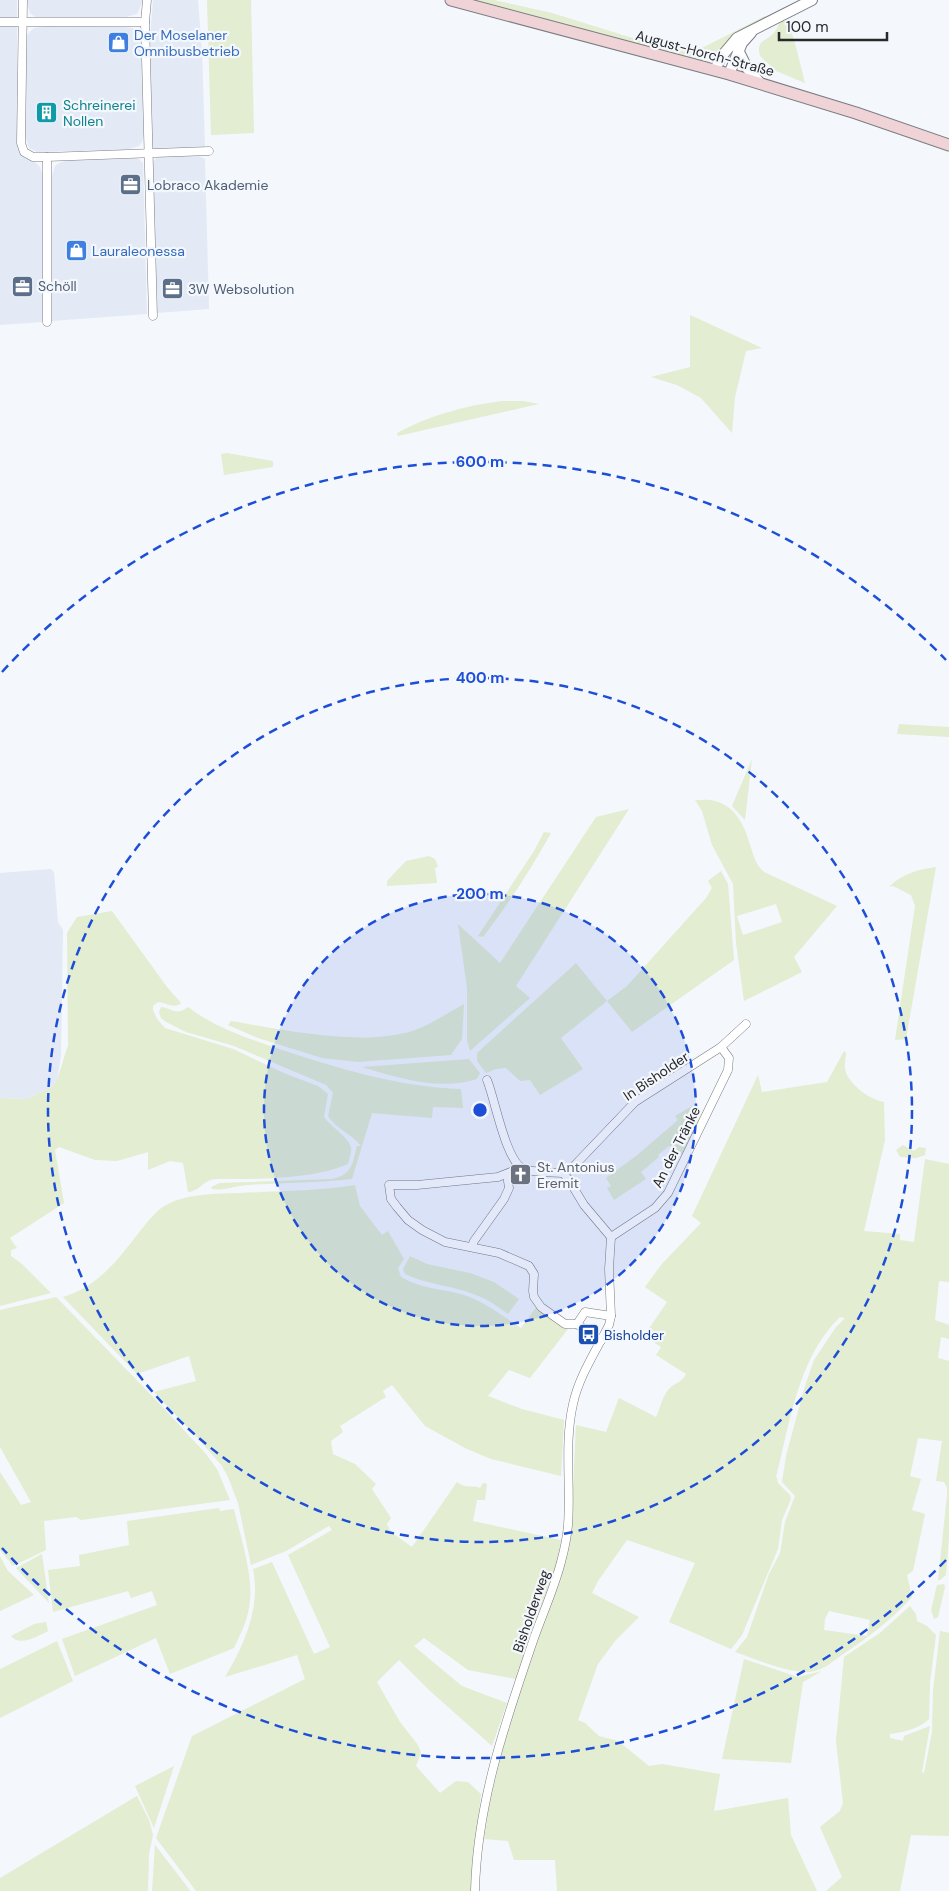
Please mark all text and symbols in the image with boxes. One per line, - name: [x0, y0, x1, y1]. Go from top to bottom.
- scale bar: [779, 10, 886, 42]
- text: 100 m: [786, 17, 829, 37]
- place label: Der Moselaner Omnibusbetrieb: [134, 26, 240, 60]
- street label: August-Horch-Straße: [634, 26, 776, 80]
- shop icon: Der Moselaner Omnibusbetrieb: [106, 31, 130, 55]
- place label: Schreinerei Nollen: [63, 96, 136, 130]
- building icon: Schreinerei Nollen: [35, 101, 59, 125]
- office icon: Lobraco Akademie: [119, 173, 143, 197]
- place label: Lobraco Akademie: [147, 176, 268, 194]
- shop icon: Lauraleonessa: [64, 239, 88, 263]
- place label: Lauraleonessa: [92, 242, 185, 260]
- office icon: Schöll: [10, 274, 34, 298]
- place label: Schöll: [38, 277, 77, 295]
- office icon: 3W Websolution: [160, 277, 184, 301]
- place label: 3W Websolution: [188, 280, 294, 298]
- text: 600 m: [456, 452, 504, 472]
- text: 400 m: [456, 668, 504, 688]
- text: 200 m: [456, 884, 504, 904]
- street label: In Bisholder: [620, 1047, 692, 1105]
- centre of rings: [471, 1101, 489, 1119]
- street label: An der Tränke: [648, 1103, 704, 1191]
- place label: St. Antonius Eremit: [537, 1158, 614, 1192]
- church icon: St. Antonius Eremit: [509, 1163, 533, 1187]
- bus stop icon: Bisholder: [576, 1323, 600, 1347]
- place label: Bisholder: [604, 1326, 664, 1344]
- street label: Bisholderweg: [508, 1567, 554, 1655]

